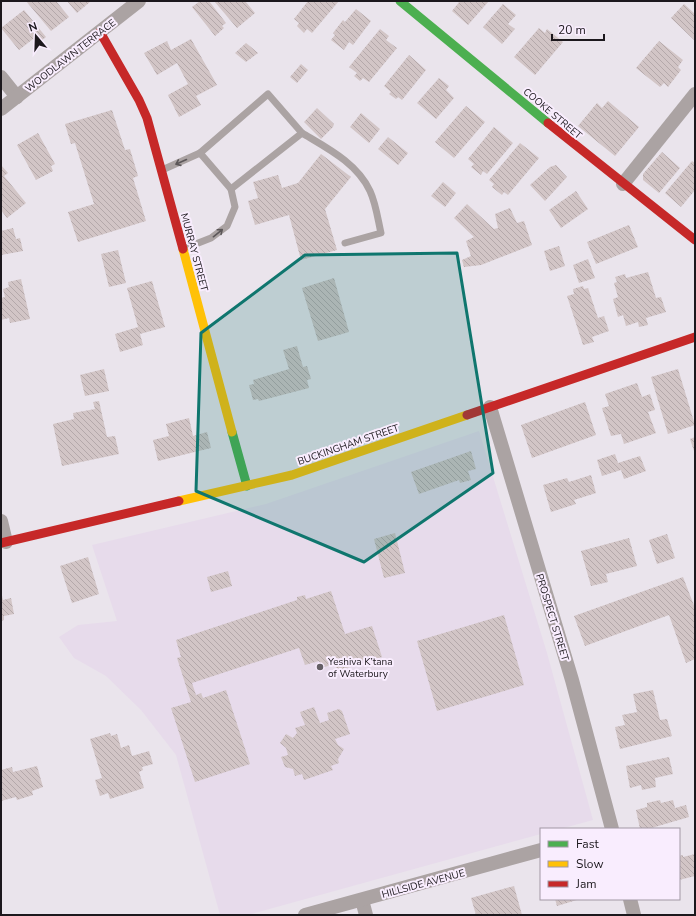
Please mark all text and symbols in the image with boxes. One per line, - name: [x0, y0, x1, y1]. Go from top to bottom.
- north arrow: [16, 16, 56, 56]
- street label: WOODLAWN TERRACE: [22, 16, 118, 94]
- scale bar: [552, 16, 604, 42]
- text: 20 m: [558, 22, 586, 38]
- street label: COOKE STREET: [520, 85, 585, 143]
- one-way arrow: [175, 158, 187, 166]
- street label: MURRAY STREET: [177, 212, 211, 293]
- one-way arrow: [212, 229, 223, 238]
- street label: BUCKINGHAM STREET: [296, 421, 401, 469]
- street label: PROSPECT STREET: [532, 572, 572, 663]
- place label: Yeshiva K’tana of Waterbury: [327, 655, 393, 681]
- marker: Yeshiva K’tana of Waterbury: [315, 662, 325, 672]
- legend: [540, 828, 680, 900]
- text: Fast: [576, 836, 599, 852]
- text: Slow: [576, 856, 604, 872]
- street label: HILLSIDE AVENUE: [380, 866, 466, 902]
- text: Jam: [575, 876, 597, 892]

